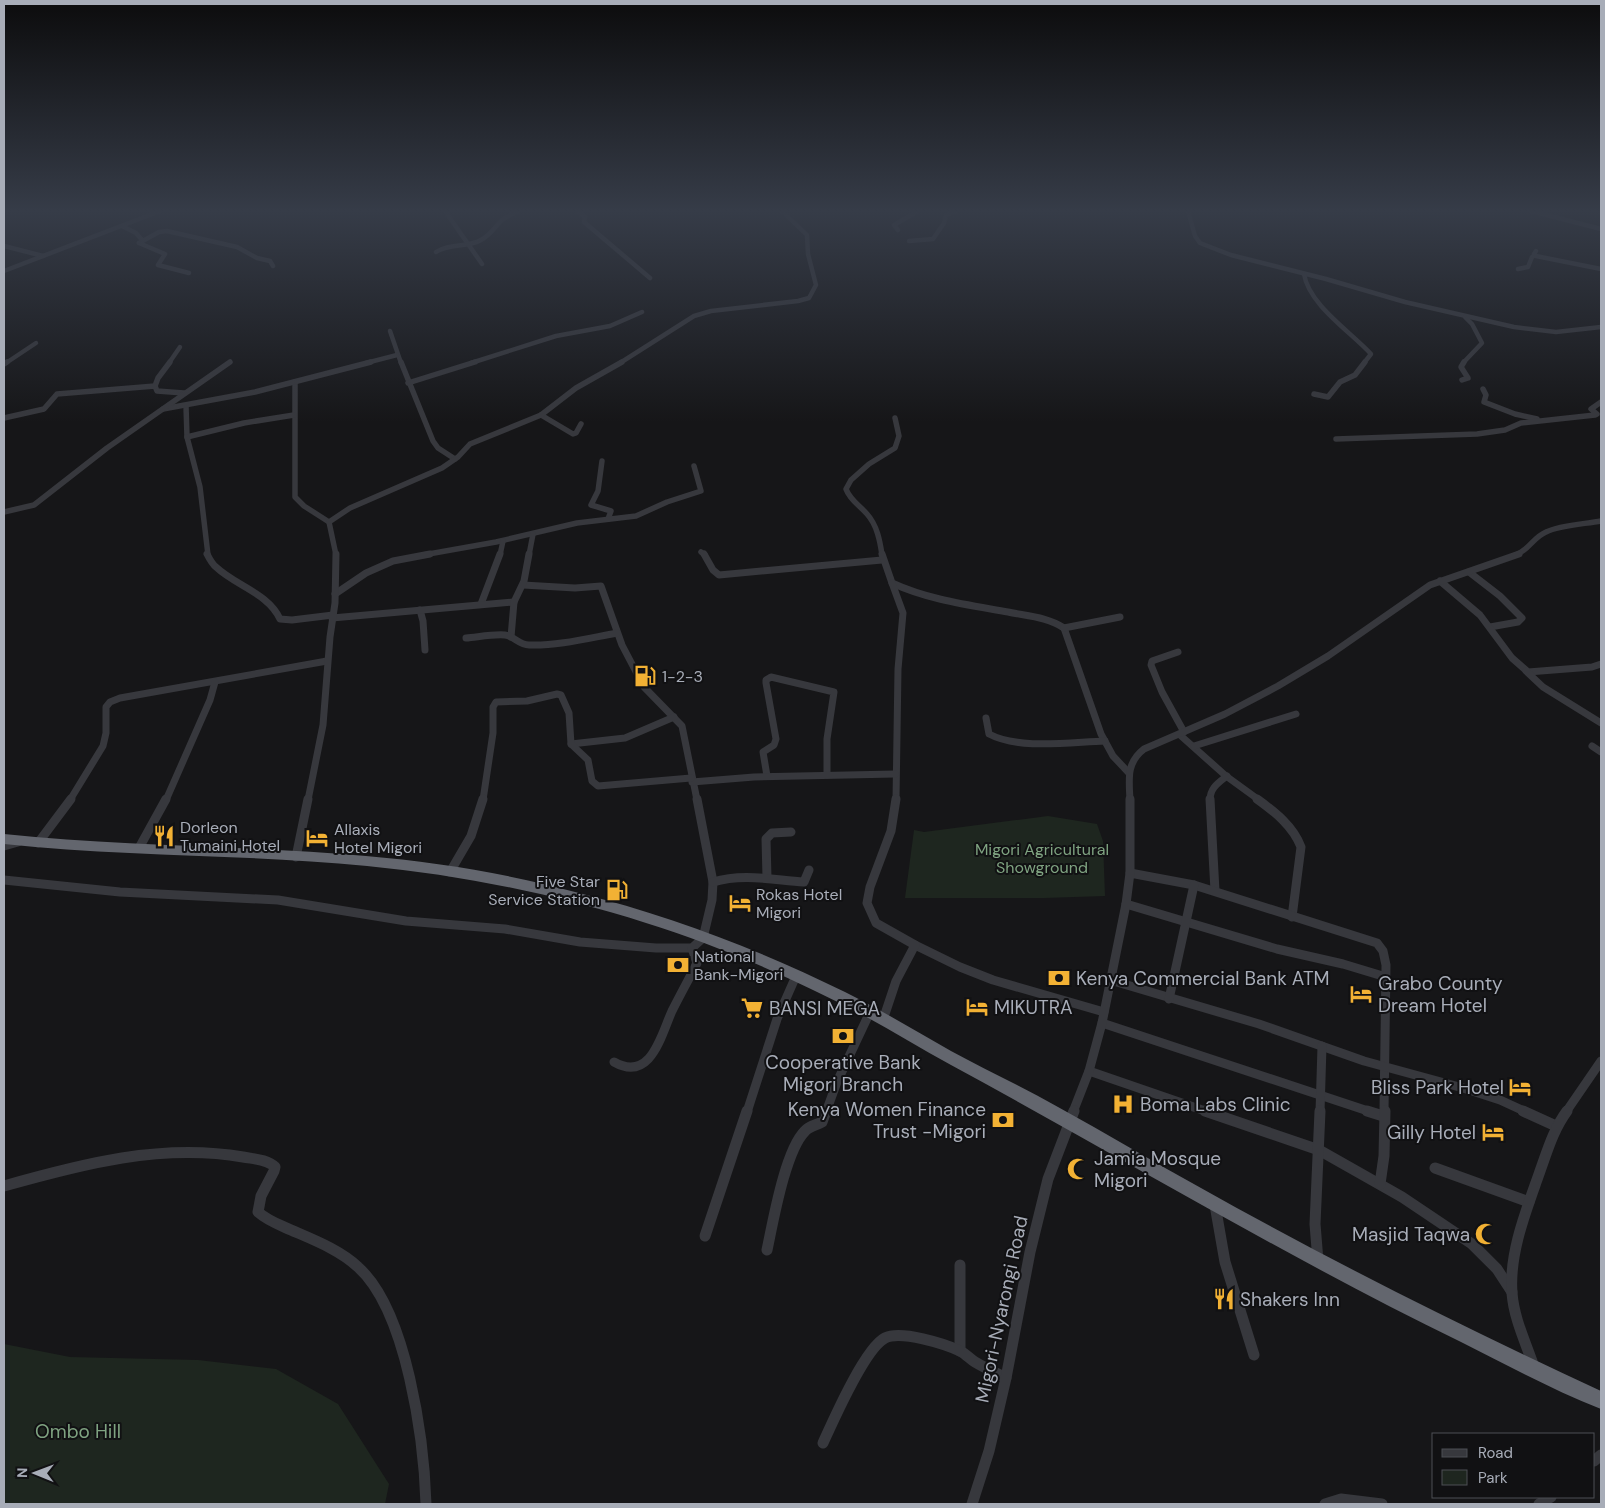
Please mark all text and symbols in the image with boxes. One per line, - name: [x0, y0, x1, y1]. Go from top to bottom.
- fuel station icon: 1-2-3: [632, 663, 658, 689]
- place label: 1-2-3: [662, 666, 703, 687]
- place label: Dorleon Tumaini Hotel: [180, 817, 280, 856]
- place label: Allaxis Hotel Migori: [334, 819, 422, 858]
- restaurant icon: Dorleon Tumaini Hotel: [151, 823, 177, 849]
- hotel icon: Allaxis Hotel Migori: [304, 825, 330, 851]
- park label: Migori Agricultural Showground: [975, 839, 1109, 878]
- place label: Five Star Service Station: [488, 871, 600, 910]
- fuel station icon: Five Star Service Station: [604, 877, 630, 903]
- place label: Rokas Hotel Migori: [756, 884, 842, 923]
- hotel icon: Rokas Hotel Migori: [727, 890, 753, 916]
- place label: National Bank-Migori: [694, 946, 783, 985]
- bank icon: National Bank-Migori: [665, 952, 691, 978]
- bank icon: Kenya Commercial Bank ATM: [1046, 965, 1072, 991]
- place label: Kenya Commercial Bank ATM: [1076, 966, 1330, 991]
- place label: Grabo County Dream Hotel: [1378, 971, 1503, 1018]
- hotel icon: Grabo County Dream Hotel: [1348, 981, 1374, 1007]
- hotel icon: MIKUTRA: [964, 994, 990, 1020]
- supermarket icon: BANSI MEGA: [739, 995, 765, 1021]
- place label: MIKUTRA: [994, 995, 1073, 1020]
- place label: BANSI MEGA: [769, 996, 881, 1021]
- bank icon: Cooperative Bank Migori Branch: [830, 1023, 856, 1049]
- place label: Cooperative Bank Migori Branch: [765, 1050, 921, 1097]
- hotel icon: Bliss Park Hotel: [1507, 1074, 1533, 1100]
- place label: Bliss Park Hotel: [1371, 1075, 1504, 1100]
- hospital icon: Boma Labs Clinic: [1110, 1091, 1136, 1117]
- place label: Boma Labs Clinic: [1140, 1092, 1291, 1117]
- place label: Kenya Women Finance Trust -Migori: [788, 1097, 986, 1144]
- bank icon: Kenya Women Finance Trust -Migori: [990, 1107, 1016, 1133]
- hotel icon: Gilly Hotel: [1480, 1119, 1506, 1145]
- place label: Gilly Hotel: [1387, 1120, 1476, 1145]
- place label: Jamia Mosque Migori: [1094, 1146, 1221, 1193]
- mosque icon: Jamia Mosque Migori: [1065, 1156, 1091, 1182]
- street label: Migori-Nyarongi Road: [969, 1213, 1034, 1405]
- mosque icon: Masjid Taqwa: [1473, 1221, 1499, 1247]
- place label: Masjid Taqwa: [1352, 1222, 1470, 1247]
- restaurant icon: Shakers Inn: [1211, 1286, 1237, 1312]
- place label: Shakers Inn: [1240, 1287, 1340, 1312]
- park label: Ombo Hill: [35, 1419, 121, 1444]
- legend: [1432, 1433, 1595, 1498]
- text: Road: [1478, 1443, 1513, 1463]
- north arrow: [10, 1448, 60, 1498]
- text: N: [13, 1468, 31, 1478]
- text: Park: [1478, 1468, 1508, 1488]

